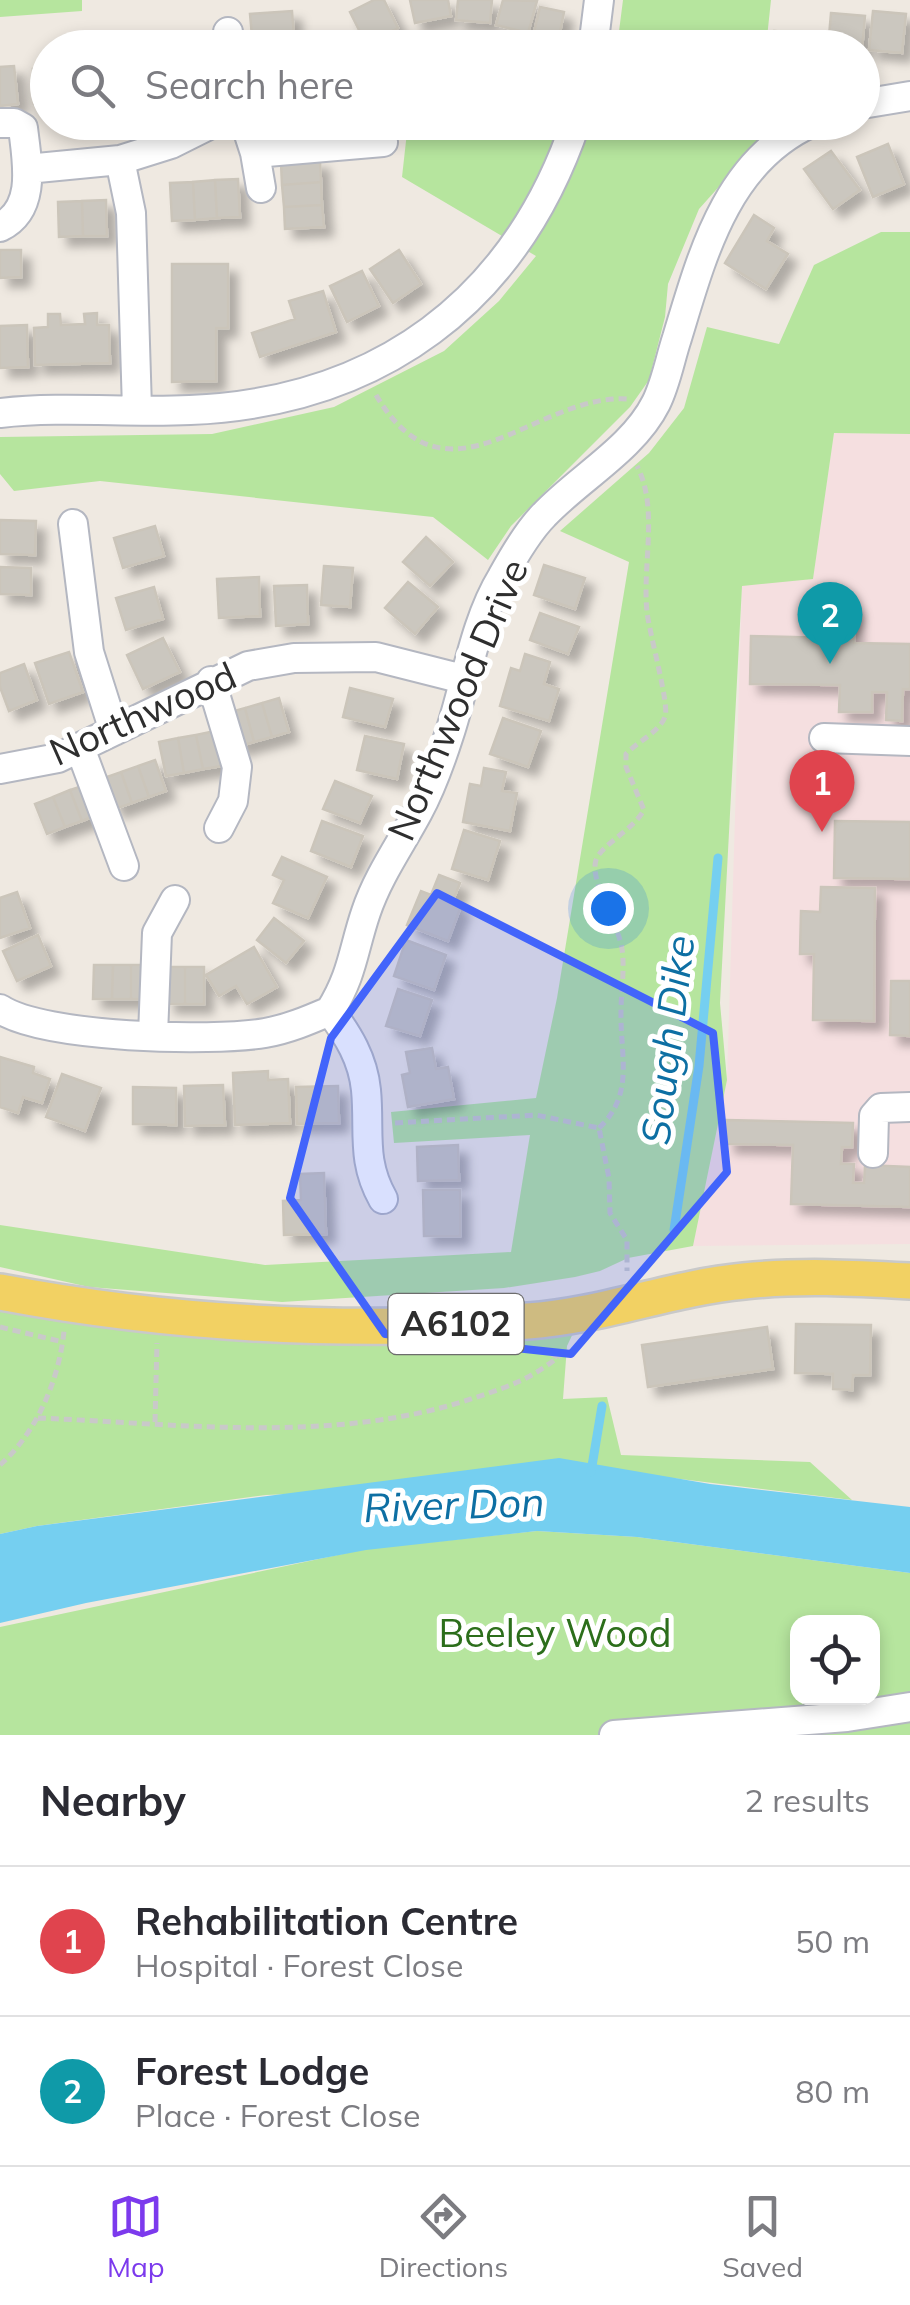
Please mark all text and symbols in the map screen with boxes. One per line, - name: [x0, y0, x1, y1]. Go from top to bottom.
- search box: [30, 30, 880, 140]
- icon: search: [65, 58, 120, 113]
- text: Search here: [145, 61, 354, 109]
- street label: Northwood Drive: [376, 552, 538, 847]
- pin: 2: [798, 582, 862, 664]
- street label: Northwood: [42, 651, 243, 776]
- pin: 1: [790, 750, 854, 832]
- your location: [583, 883, 634, 934]
- water label: Sough Dike: [629, 933, 705, 1147]
- road number: A6102: [388, 1294, 524, 1354]
- water label: River Don: [363, 1476, 545, 1532]
- park label: Beeley Wood: [439, 1609, 671, 1657]
- map controls: [790, 1615, 880, 1705]
- button: locate: [790, 1615, 880, 1705]
- text: Nearby: [40, 1774, 186, 1827]
- text: 2 results: [745, 1780, 870, 1820]
- text: Rehabilitation Centre: [135, 1897, 518, 1945]
- text: 1: [63, 1921, 82, 1961]
- text: 50 m: [795, 1921, 870, 1961]
- text: Hospital · Forest Close: [135, 1945, 463, 1985]
- text: Forest Lodge: [135, 2047, 369, 2095]
- text: 2: [63, 2071, 82, 2111]
- text: 80 m: [795, 2071, 870, 2111]
- text: Place · Forest Close: [135, 2095, 420, 2135]
- tab: Map: [107, 2189, 165, 2284]
- tab: Directions: [379, 2189, 508, 2284]
- tab: Saved: [722, 2189, 803, 2284]

